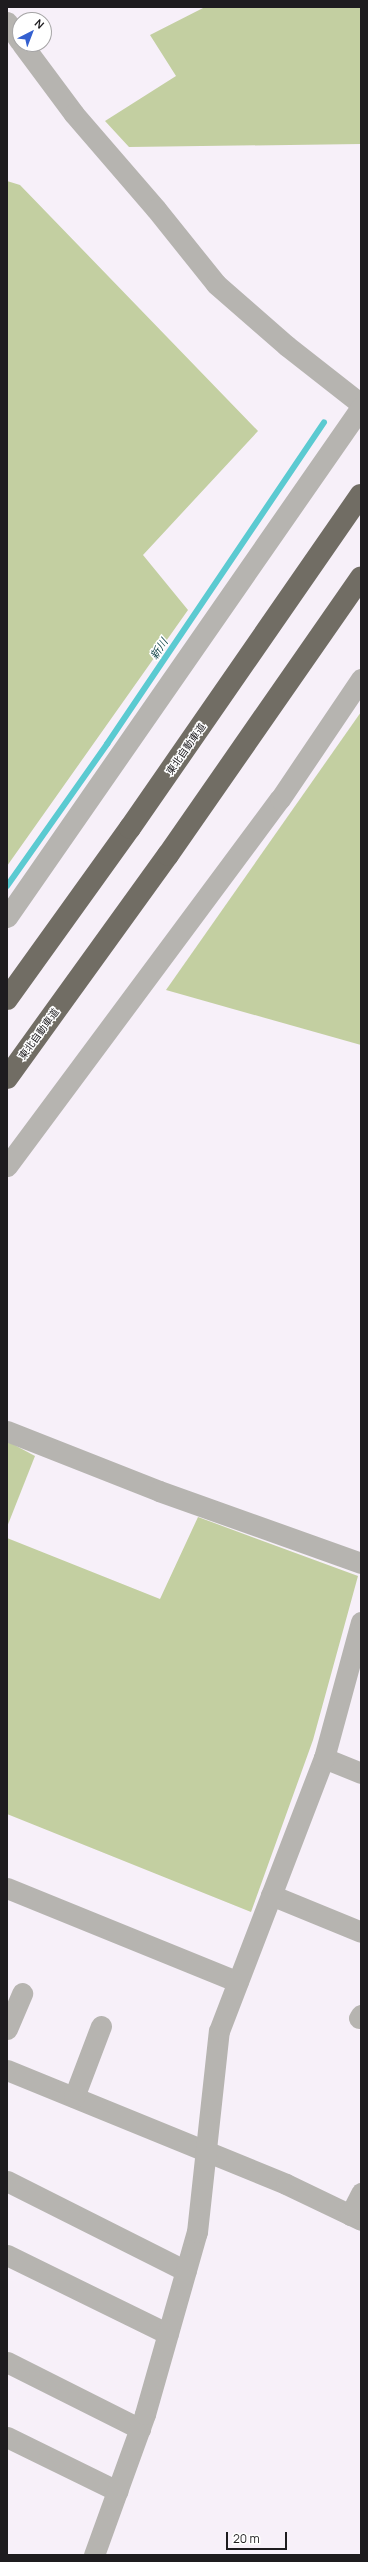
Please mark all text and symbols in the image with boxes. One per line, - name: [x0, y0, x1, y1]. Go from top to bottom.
- north arrow: [12, 12, 52, 52]
- text: N: [32, 15, 48, 32]
- water label: 新川: [147, 636, 171, 662]
- street label: 東北自動車道: [164, 721, 208, 777]
- street label: 東北自動車道: [17, 1006, 61, 1062]
- scale bar: [228, 2524, 289, 2550]
- text: 20 m: [233, 2530, 260, 2547]

